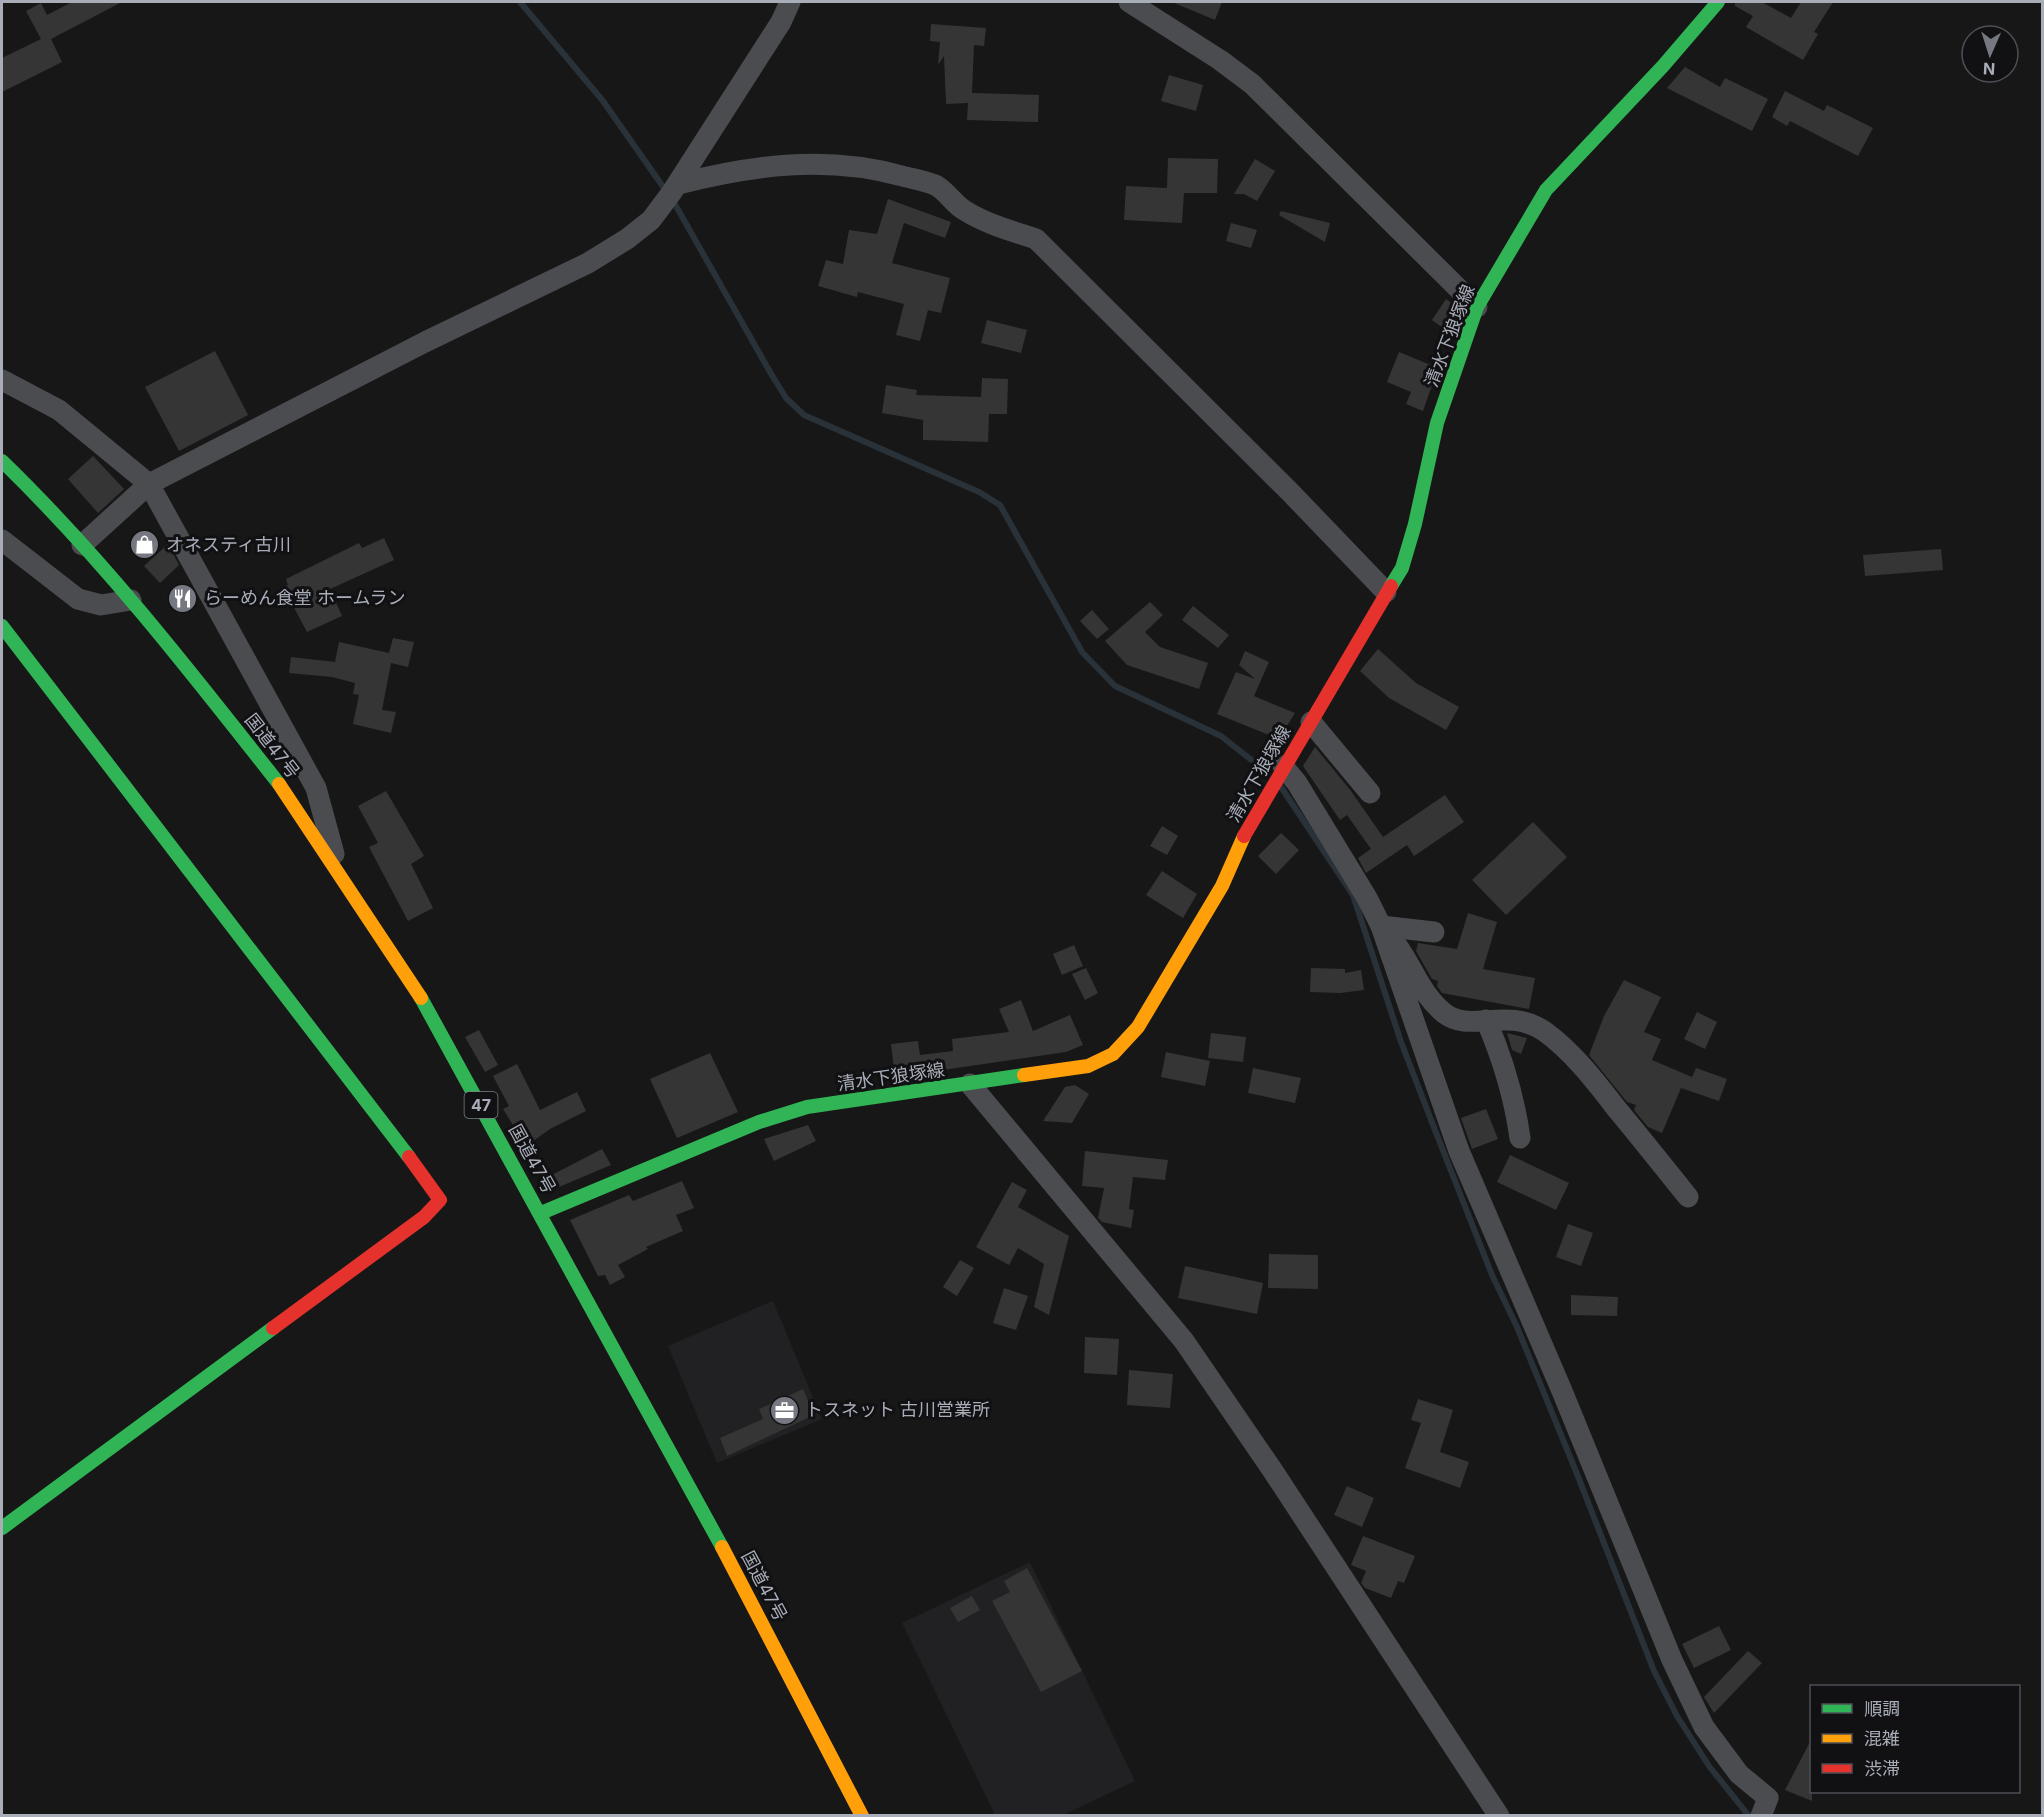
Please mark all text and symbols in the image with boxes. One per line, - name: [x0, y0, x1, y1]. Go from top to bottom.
- north arrow: [1960, 24, 2020, 84]
- text: N: [1983, 59, 1996, 79]
- street label: 清水下狼塚線: [1420, 282, 1479, 390]
- shop icon: オネスティ古川: [129, 529, 161, 561]
- place label: オネスティ古川: [166, 534, 291, 555]
- restaurant icon: らーめん食堂 ホームラン: [167, 582, 199, 614]
- place label: らーめん食堂 ホームラン: [204, 587, 406, 608]
- street label: 国道47号: [241, 709, 304, 782]
- street label: 清水下狼塚線: [1222, 722, 1295, 826]
- street label: 清水下狼塚線: [836, 1059, 946, 1094]
- road number: 47: [464, 1092, 498, 1118]
- street label: 国道47号: [505, 1121, 560, 1197]
- office icon: トスネット 古川営業所: [768, 1394, 800, 1426]
- place label: トスネット 古川営業所: [805, 1399, 990, 1420]
- street label: 国道47号: [737, 1547, 792, 1624]
- legend: [1810, 1685, 2020, 1793]
- text: 順調: [1864, 1698, 1900, 1719]
- text: 混雑: [1864, 1728, 1900, 1749]
- text: 渋滞: [1864, 1758, 1900, 1779]

